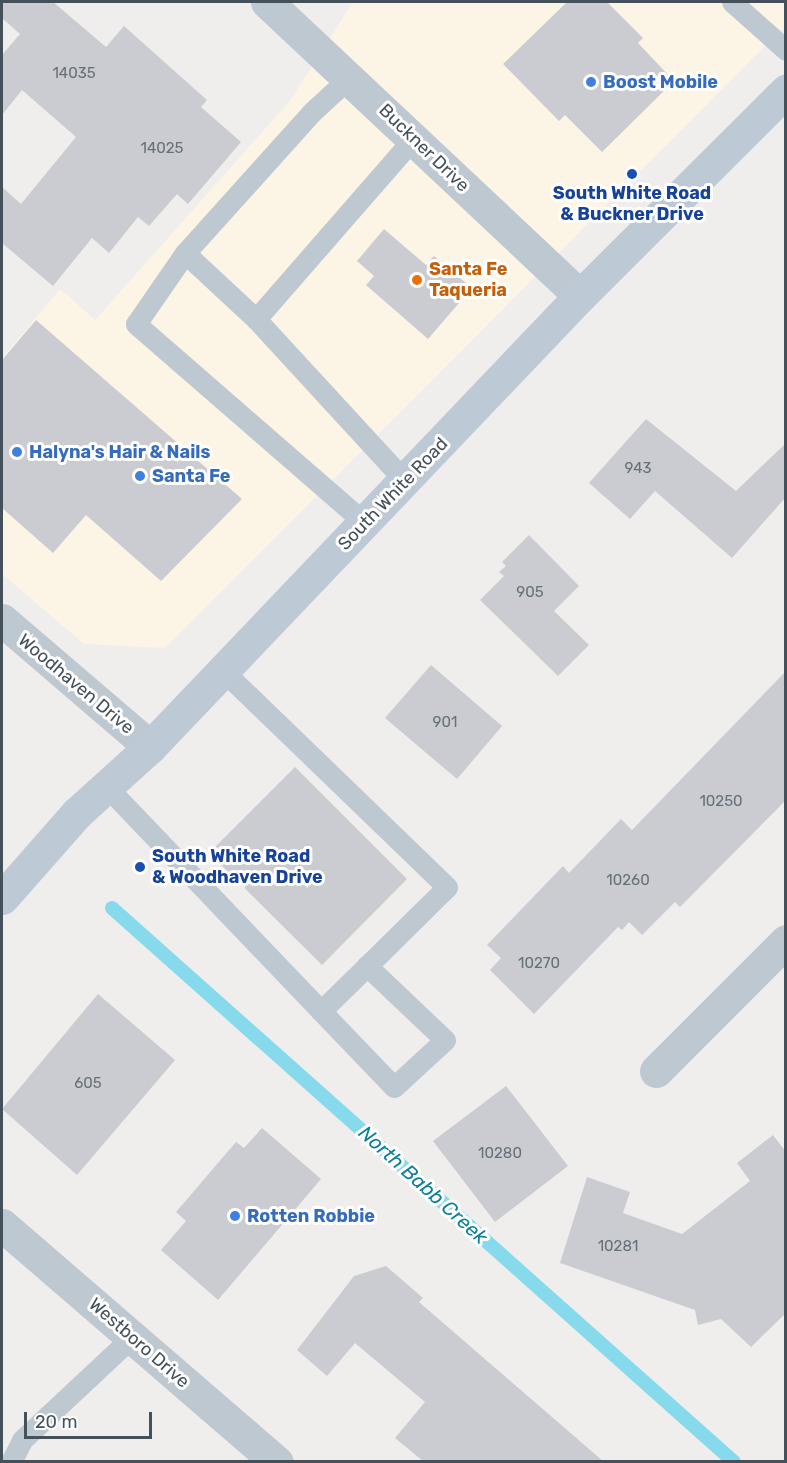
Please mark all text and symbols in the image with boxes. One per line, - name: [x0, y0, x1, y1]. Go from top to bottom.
- house number: 14035: [52, 65, 96, 83]
- place label: Boost Mobile: [603, 71, 718, 93]
- marker: Boost Mobile: [584, 75, 598, 89]
- street label: Buckner Drive: [374, 99, 474, 197]
- house number: 14025: [141, 140, 183, 158]
- marker: South White Road & Buckner Drive: [625, 167, 639, 181]
- place label: South White Road & Buckner Drive: [553, 183, 711, 226]
- place label: Santa Fe Taqueria: [429, 259, 508, 302]
- marker: Santa Fe Taqueria: [410, 273, 424, 287]
- street label: South White Road: [334, 433, 452, 555]
- place label: Halyna's Hair & Nails: [29, 441, 211, 463]
- marker: Halyna's Hair & Nails: [10, 445, 24, 459]
- house number: 943: [624, 460, 652, 478]
- place label: Santa Fe: [152, 465, 231, 487]
- marker: Santa Fe: [133, 469, 147, 483]
- house number: 905: [516, 584, 544, 602]
- street label: Woodhaven Drive: [14, 629, 138, 739]
- house number: 901: [433, 714, 457, 732]
- house number: 10250: [699, 793, 743, 811]
- place label: South White Road & Woodhaven Drive: [152, 846, 323, 888]
- marker: South White Road & Woodhaven Drive: [133, 860, 147, 874]
- house number: 10260: [606, 872, 650, 890]
- house number: 10270: [518, 955, 560, 973]
- house number: 605: [74, 1075, 102, 1093]
- water label: North Babb Creek: [354, 1121, 492, 1249]
- house number: 10280: [478, 1145, 522, 1163]
- place label: Rotten Robbie: [247, 1205, 375, 1227]
- marker: Rotten Robbie: [228, 1209, 242, 1223]
- house number: 10281: [598, 1238, 638, 1256]
- street label: Westboro Drive: [84, 1293, 194, 1393]
- scale bar: [27, 1400, 154, 1438]
- text: 20 m: [35, 1411, 77, 1433]

